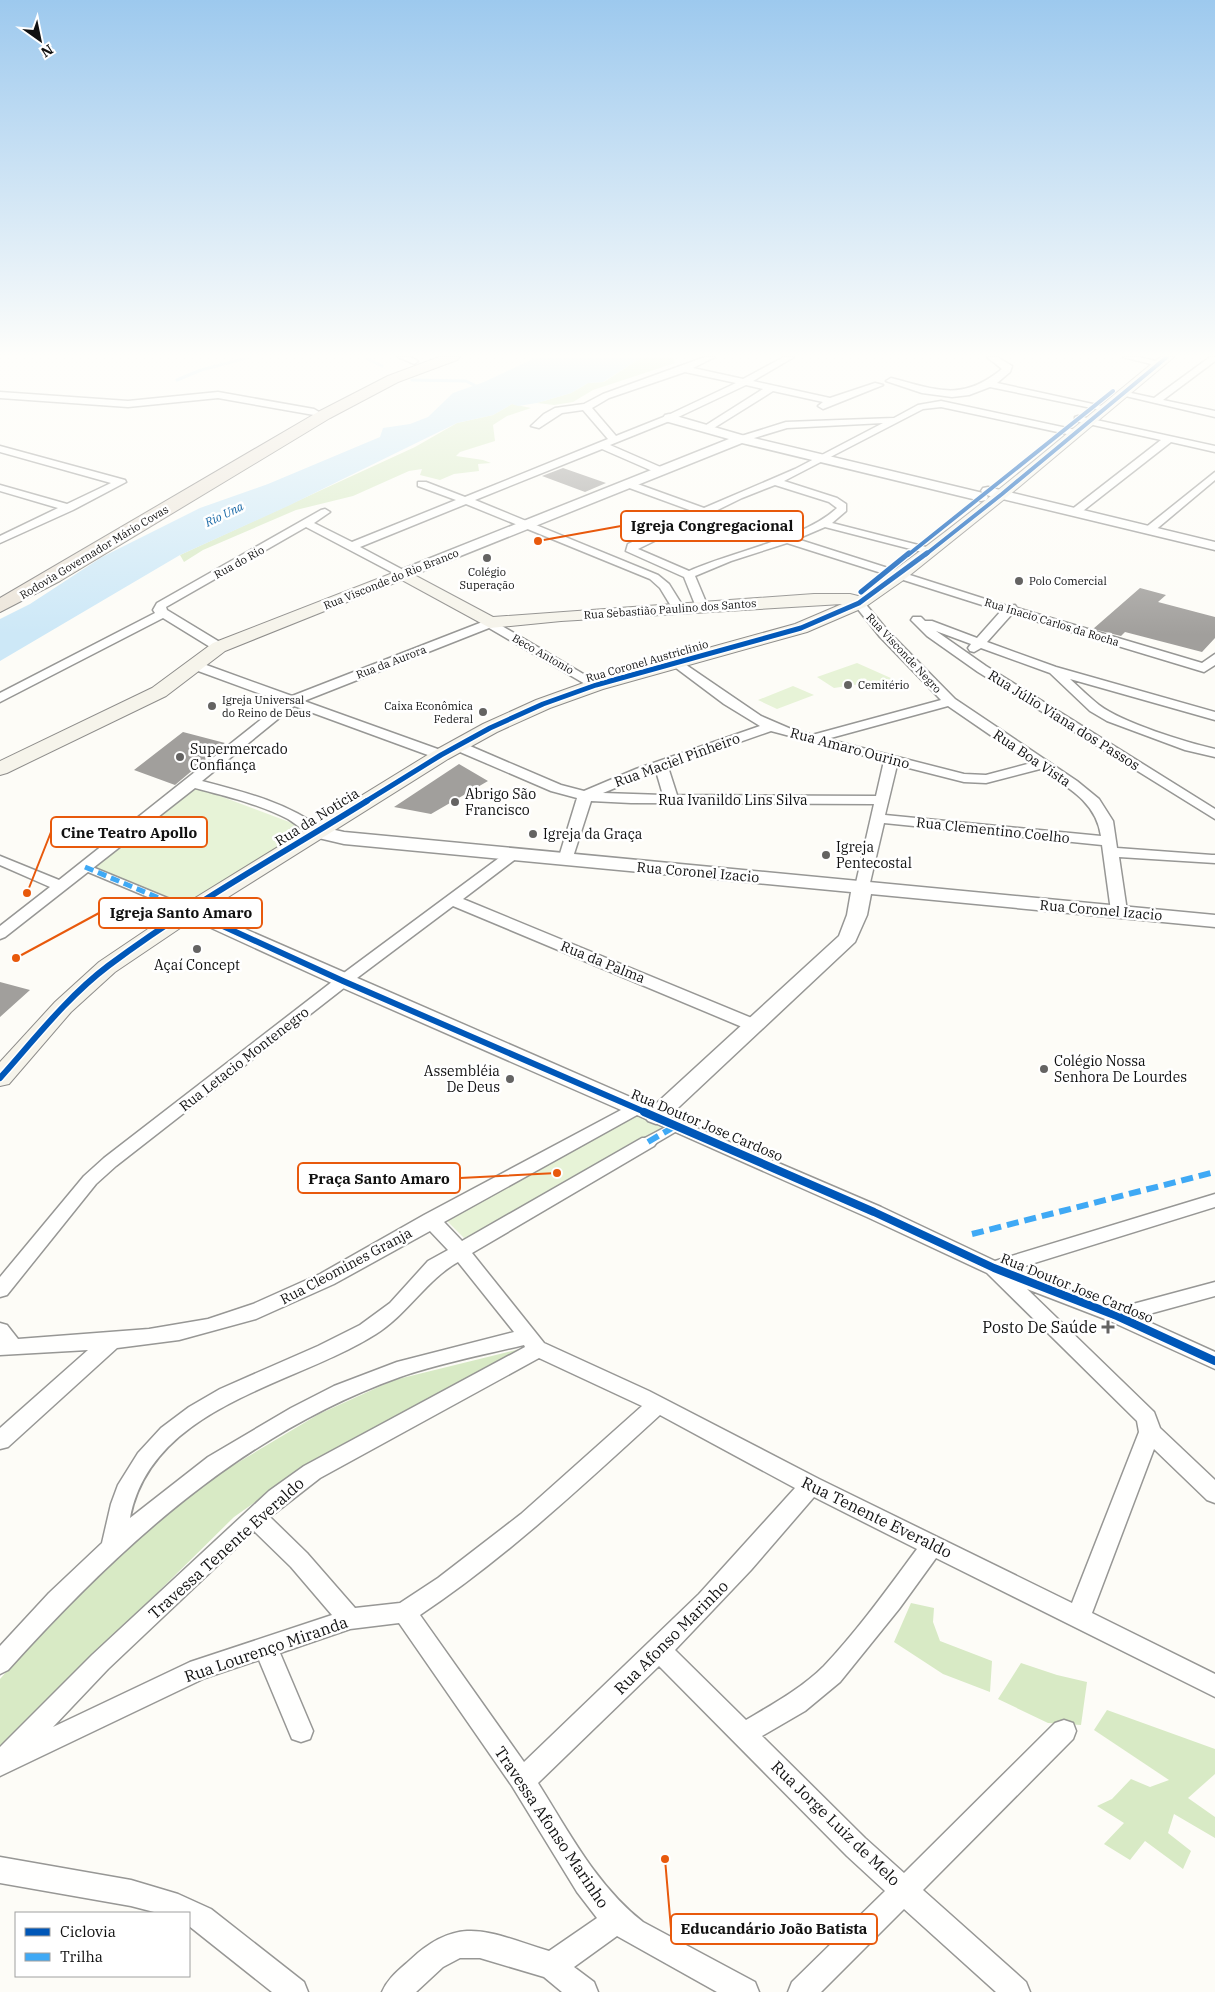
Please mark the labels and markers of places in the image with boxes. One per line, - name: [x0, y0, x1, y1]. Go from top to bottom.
- callout: Igreja Congregacional: [621, 511, 803, 541]
- marker: Colégio Superação: [481, 552, 493, 564]
- place label: Colégio Superação: [460, 565, 514, 592]
- place label: Polo Comercial: [1029, 574, 1107, 588]
- marker: Polo Comercial: [1013, 575, 1025, 587]
- place label: Cemitério: [858, 678, 909, 692]
- marker: Cemitério: [842, 679, 854, 691]
- place label: Igreja Universal do Reino de Deus: [222, 693, 311, 720]
- place label: Caixa Econômica Federal: [384, 699, 473, 726]
- marker: Igreja Universal do Reino de Deus: [206, 700, 218, 712]
- marker: Caixa Econômica Federal: [477, 706, 489, 718]
- place label: Supermercado Confiança: [190, 740, 288, 774]
- marker: Supermercado Confiança: [174, 751, 186, 763]
- place label: Abrigo São Francisco: [465, 785, 536, 819]
- marker: Abrigo São Francisco: [449, 796, 461, 808]
- callout: Cine Teatro Apollo: [51, 817, 207, 847]
- place label: Igreja da Graça: [543, 825, 643, 843]
- marker: Igreja da Graça: [527, 828, 539, 840]
- place label: Igreja Pentecostal: [836, 838, 912, 872]
- marker: Igreja Pentecostal: [820, 849, 832, 861]
- callout: Igreja Santo Amaro: [99, 898, 262, 928]
- marker: Açaí Concept: [191, 943, 203, 955]
- place label: Açaí Concept: [154, 956, 240, 974]
- place label: Colégio Nossa Senhora De Lourdes: [1054, 1052, 1187, 1086]
- place label: Assembléia De Deus: [424, 1062, 500, 1096]
- marker: Colégio Nossa Senhora De Lourdes: [1038, 1063, 1050, 1075]
- marker: Assembléia De Deus: [504, 1073, 516, 1085]
- callout: Praça Santo Amaro: [298, 1163, 460, 1193]
- place label: Posto De Saúde: [982, 1317, 1097, 1337]
- marker: Posto De Saúde: [1101, 1320, 1115, 1334]
- callout: Educandário João Batista: [671, 1914, 877, 1944]

